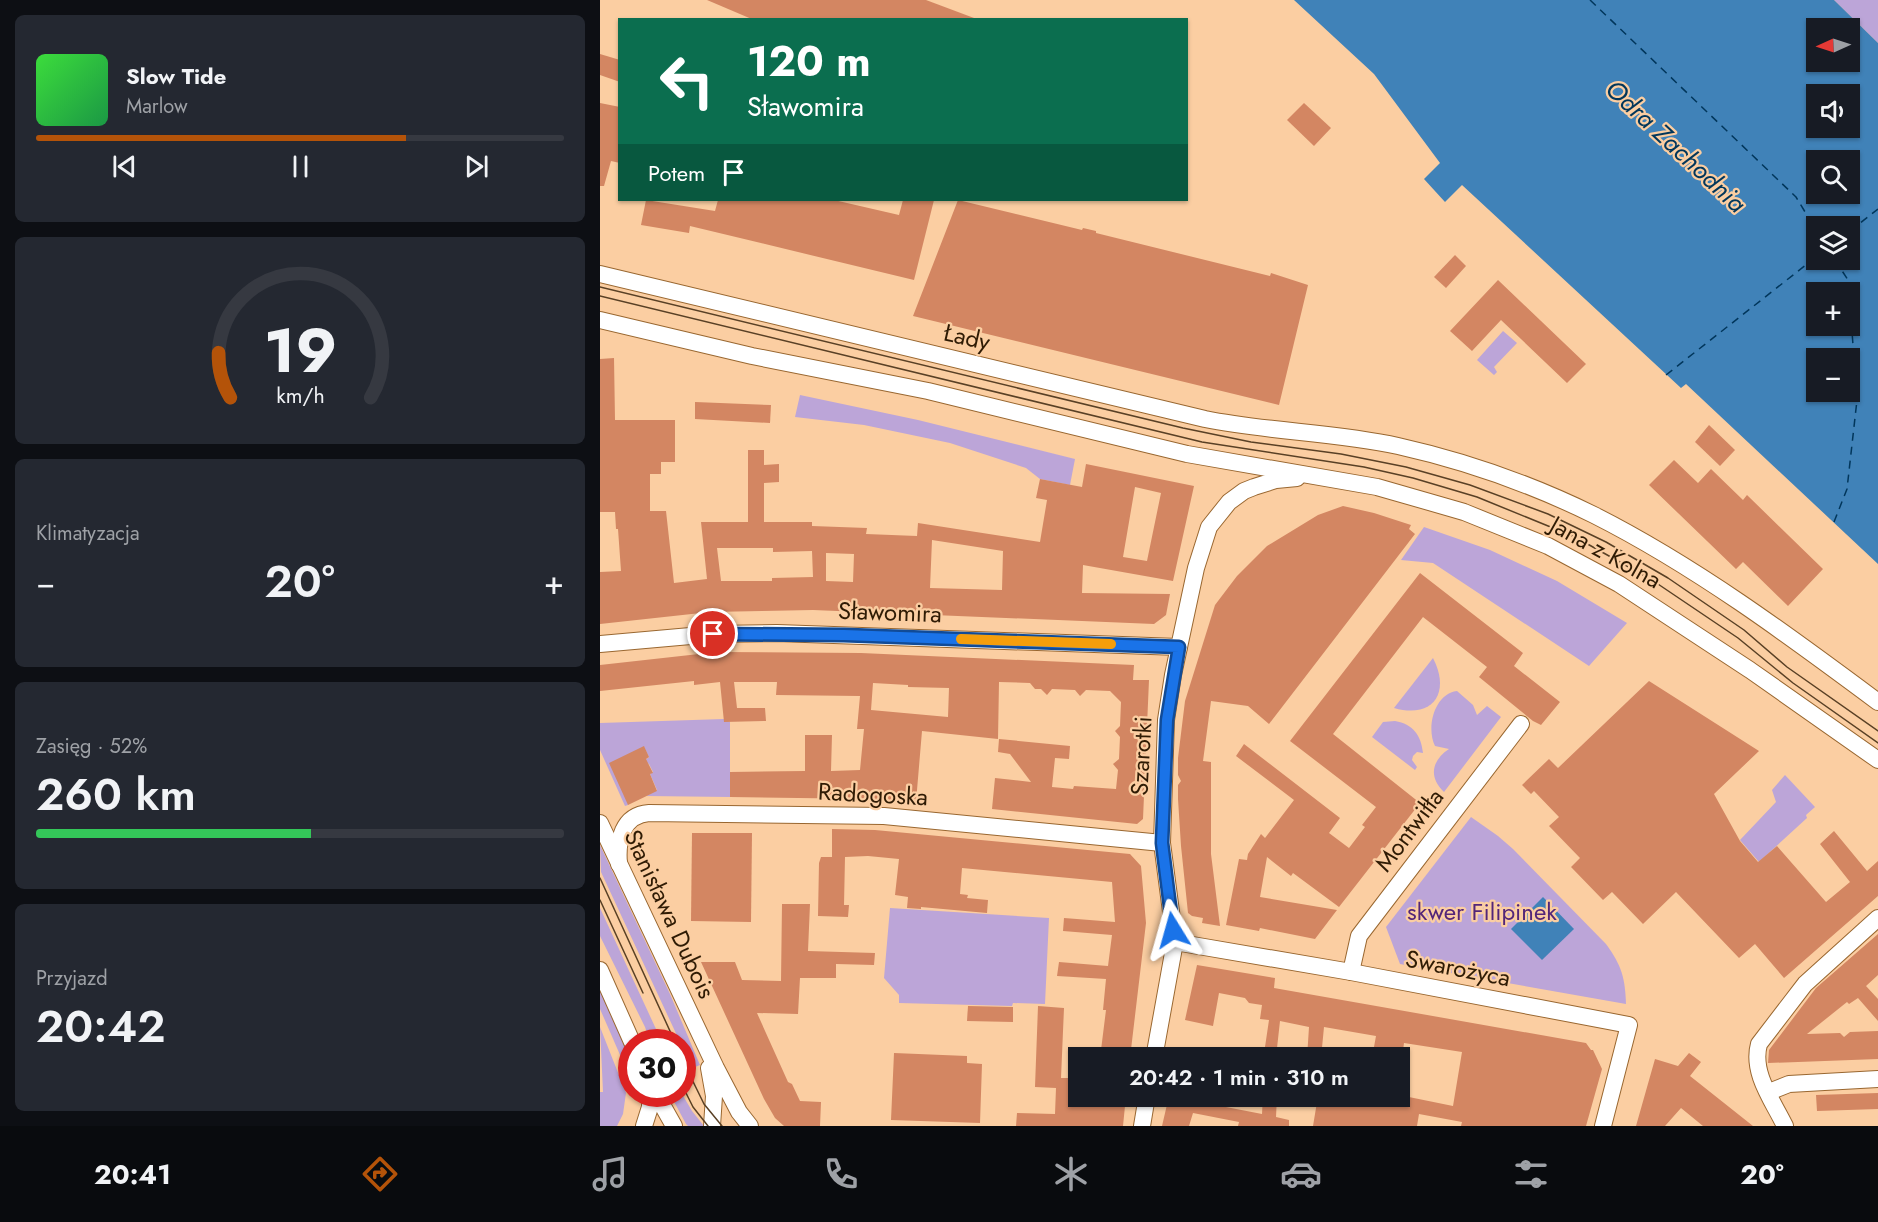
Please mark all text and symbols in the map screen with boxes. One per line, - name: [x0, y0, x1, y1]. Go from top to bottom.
- north arrow: [1806, 18, 1860, 72]
- map controls: [1806, 18, 1860, 402]
- text: 120 m: [747, 31, 871, 92]
- icon: left: [648, 42, 726, 120]
- text: Slow Tide: [126, 60, 226, 92]
- water label: Odra Zachodnia: [1597, 70, 1756, 222]
- button: sound: [1806, 84, 1860, 138]
- text: Sławomira: [747, 87, 864, 126]
- text: Marlow: [126, 92, 188, 121]
- icon: previous: [108, 150, 141, 183]
- icon: pause: [284, 150, 317, 183]
- icon: next: [460, 150, 493, 183]
- button: search: [1806, 150, 1860, 204]
- icon: arrive: [717, 156, 750, 189]
- text: Potem: [648, 157, 705, 189]
- button: layers: [1806, 216, 1860, 270]
- button: +: [1806, 282, 1860, 336]
- text: 19: [263, 305, 337, 395]
- street label: Łady: [939, 314, 994, 359]
- button: −: [1806, 348, 1860, 402]
- text: km/h: [276, 380, 324, 411]
- street label: Jana z Kolna: [1541, 506, 1668, 597]
- text: Klimatyzacja: [36, 519, 140, 548]
- text: 20°: [264, 549, 335, 614]
- text: −: [36, 559, 55, 606]
- text: +: [544, 559, 564, 606]
- street label: Sławomira: [837, 593, 943, 631]
- pin: [687, 608, 738, 659]
- icon: arrive: [696, 617, 729, 650]
- street label: Szarotki: [1121, 715, 1161, 797]
- text: Zasięg · 52%: [36, 732, 147, 761]
- text: 260 km: [36, 762, 196, 827]
- street label: Radogoska: [817, 774, 929, 814]
- street label: Montwiłła: [1366, 781, 1452, 879]
- street label: Stanisława Dubois: [616, 824, 724, 1004]
- park label: skwer Filipinek: [1407, 894, 1557, 929]
- position arrow: [1141, 898, 1205, 962]
- street label: Swarożyca: [1403, 941, 1513, 995]
- text: Przyjazd: [36, 964, 108, 993]
- text: 20:42: [36, 994, 166, 1059]
- speed limit sign: 30: [618, 1029, 696, 1107]
- text: 20:42 · 1 min · 310 m: [1129, 1061, 1349, 1093]
- icon: directions: [359, 1153, 401, 1195]
- icon: music: [589, 1153, 631, 1195]
- icon: phone: [820, 1153, 862, 1195]
- icon: climate: [1050, 1153, 1092, 1195]
- icon: car: [1280, 1153, 1322, 1195]
- icon: filters: [1510, 1153, 1552, 1195]
- text: 20:41: [94, 1155, 171, 1194]
- text: 20°: [1740, 1155, 1784, 1194]

